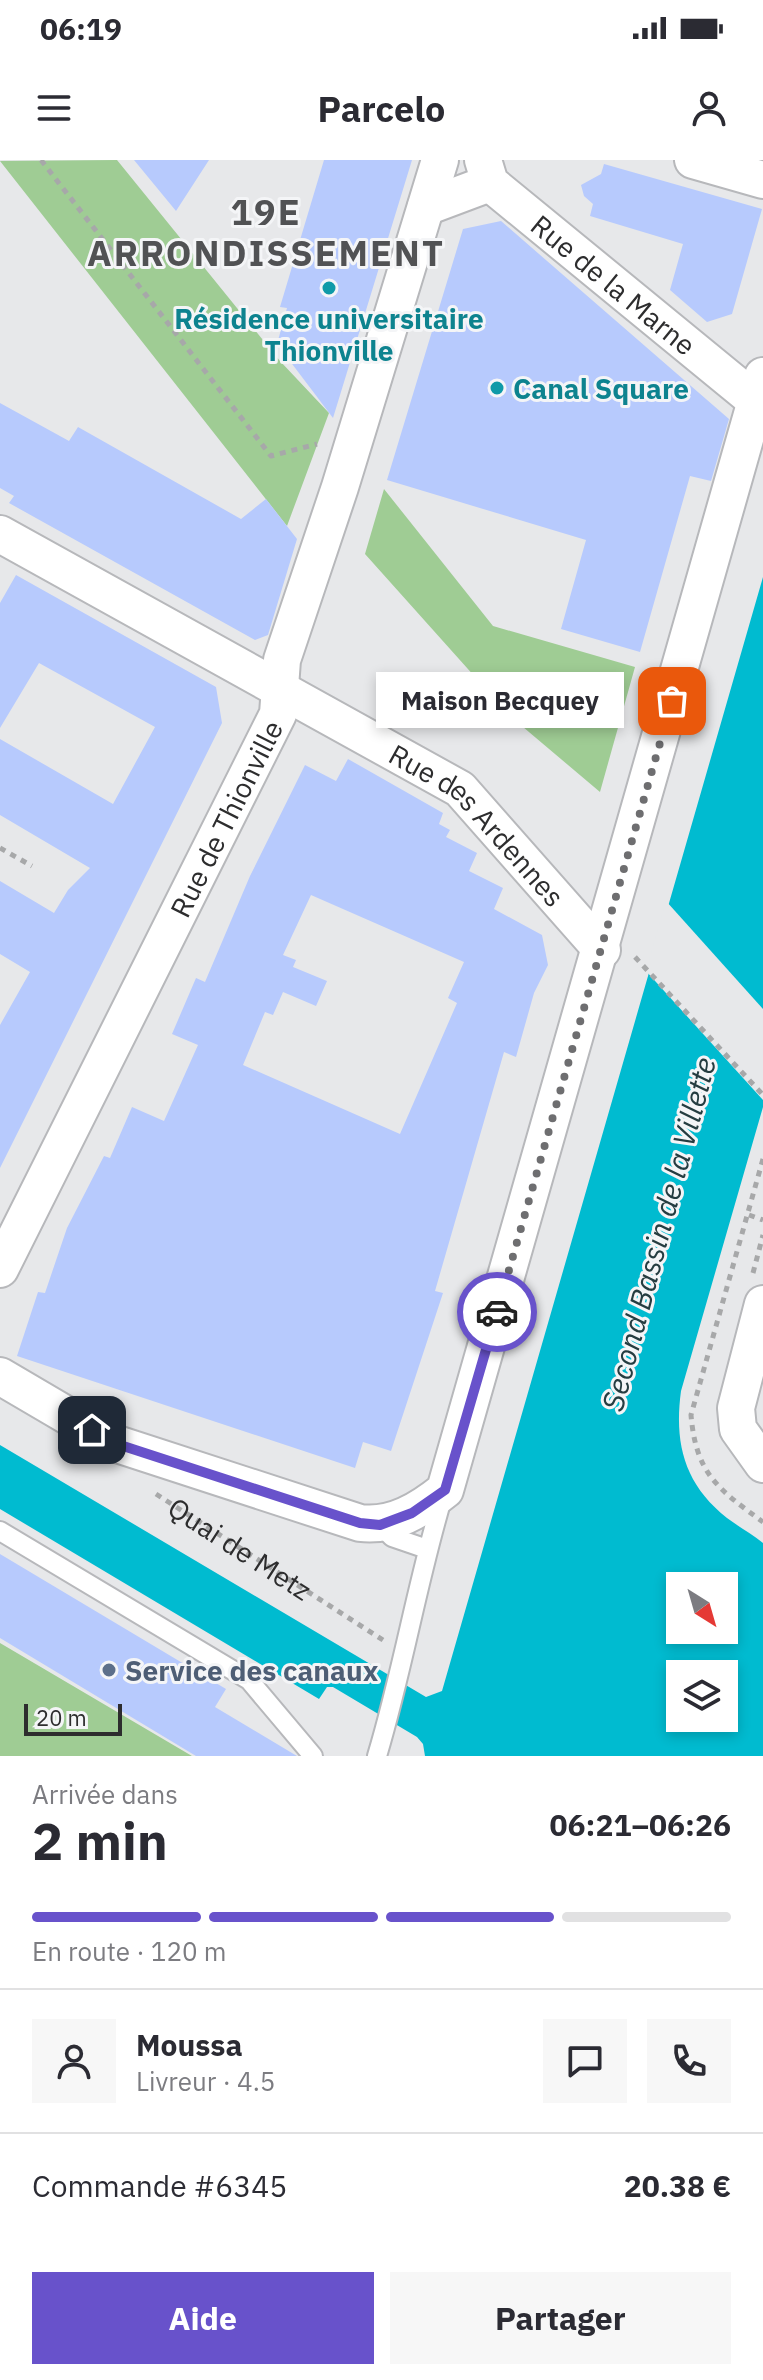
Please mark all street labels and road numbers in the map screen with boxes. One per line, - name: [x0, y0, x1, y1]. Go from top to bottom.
- street label: Rue de la Marne: [524, 206, 704, 363]
- street label: Rue de Thionville: [161, 714, 291, 923]
- street label: Rue des Ardennes: [383, 735, 573, 914]
- street label: Quai de Metz: [161, 1488, 319, 1608]

